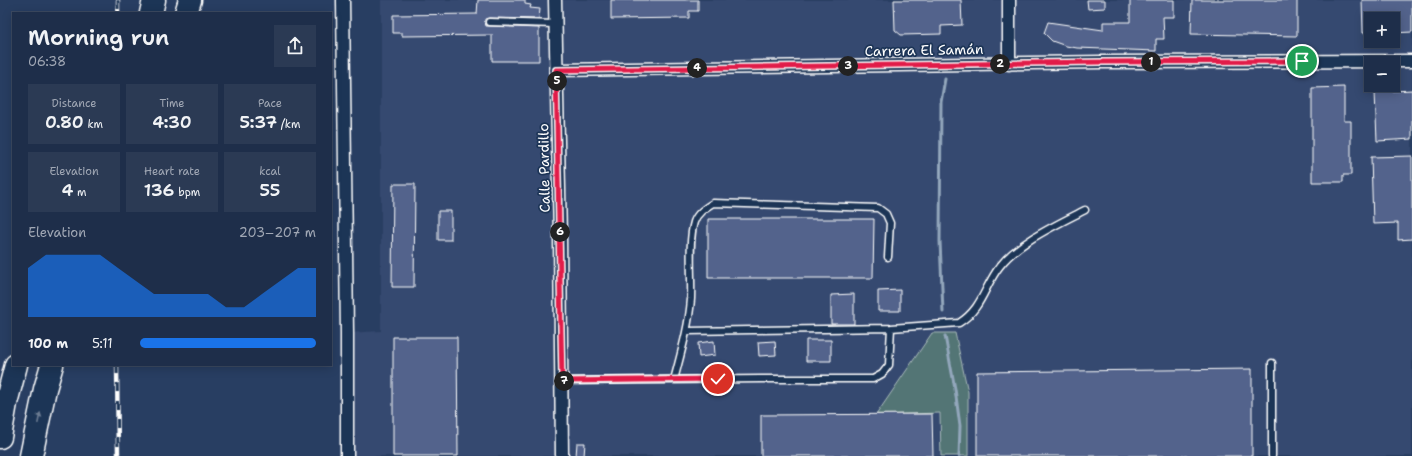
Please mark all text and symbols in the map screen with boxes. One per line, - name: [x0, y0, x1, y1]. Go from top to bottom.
- map controls: [1364, 12, 1400, 92]
- button: +: [1364, 12, 1400, 48]
- text: Morning run: [28, 23, 169, 52]
- button: share: [274, 25, 316, 67]
- street label: Carrera El Samán: [864, 40, 984, 60]
- pin: [1285, 44, 1319, 78]
- icon: arrive: [1291, 50, 1313, 72]
- pin: 1: [1141, 52, 1161, 72]
- text: 06:38: [28, 53, 66, 70]
- pin: 2: [990, 54, 1010, 74]
- text: 1: [1148, 54, 1154, 69]
- pin: 3: [838, 56, 858, 76]
- text: 2: [996, 56, 1004, 71]
- button: −: [1364, 56, 1400, 92]
- pin: 4: [687, 58, 707, 78]
- text: 3: [844, 58, 852, 73]
- text: 4: [693, 60, 701, 75]
- pin: 5: [547, 71, 567, 91]
- text: 5: [554, 73, 560, 88]
- text: Distance: [51, 96, 97, 111]
- text: Time: [159, 96, 185, 111]
- text: Pace: [258, 96, 282, 111]
- text: 0.80: [45, 111, 84, 133]
- text: 4:30: [152, 111, 192, 133]
- text: 5:37: [240, 111, 277, 133]
- text: km: [84, 117, 103, 132]
- text: /km: [277, 117, 300, 132]
- street label: Calle Pardillo: [534, 123, 554, 213]
- text: Elevation: [49, 164, 99, 179]
- text: Heart rate: [144, 164, 200, 179]
- text: kcal: [259, 164, 281, 179]
- text: 4: [61, 179, 73, 201]
- text: 136: [144, 179, 174, 201]
- text: 55: [260, 179, 280, 201]
- text: m: [73, 185, 87, 200]
- text: bpm: [174, 185, 200, 200]
- pin: 6: [550, 222, 570, 242]
- text: Elevation: [28, 224, 86, 241]
- text: 203–207 m: [239, 224, 316, 241]
- text: 6: [556, 224, 564, 239]
- text: 100 m: [28, 335, 68, 352]
- text: 5:11: [92, 335, 113, 352]
- pin: [701, 362, 735, 396]
- icon: check: [707, 368, 729, 390]
- pin: 7: [554, 371, 574, 391]
- text: 7: [560, 373, 568, 388]
- one-way arrow: [36, 412, 42, 424]

